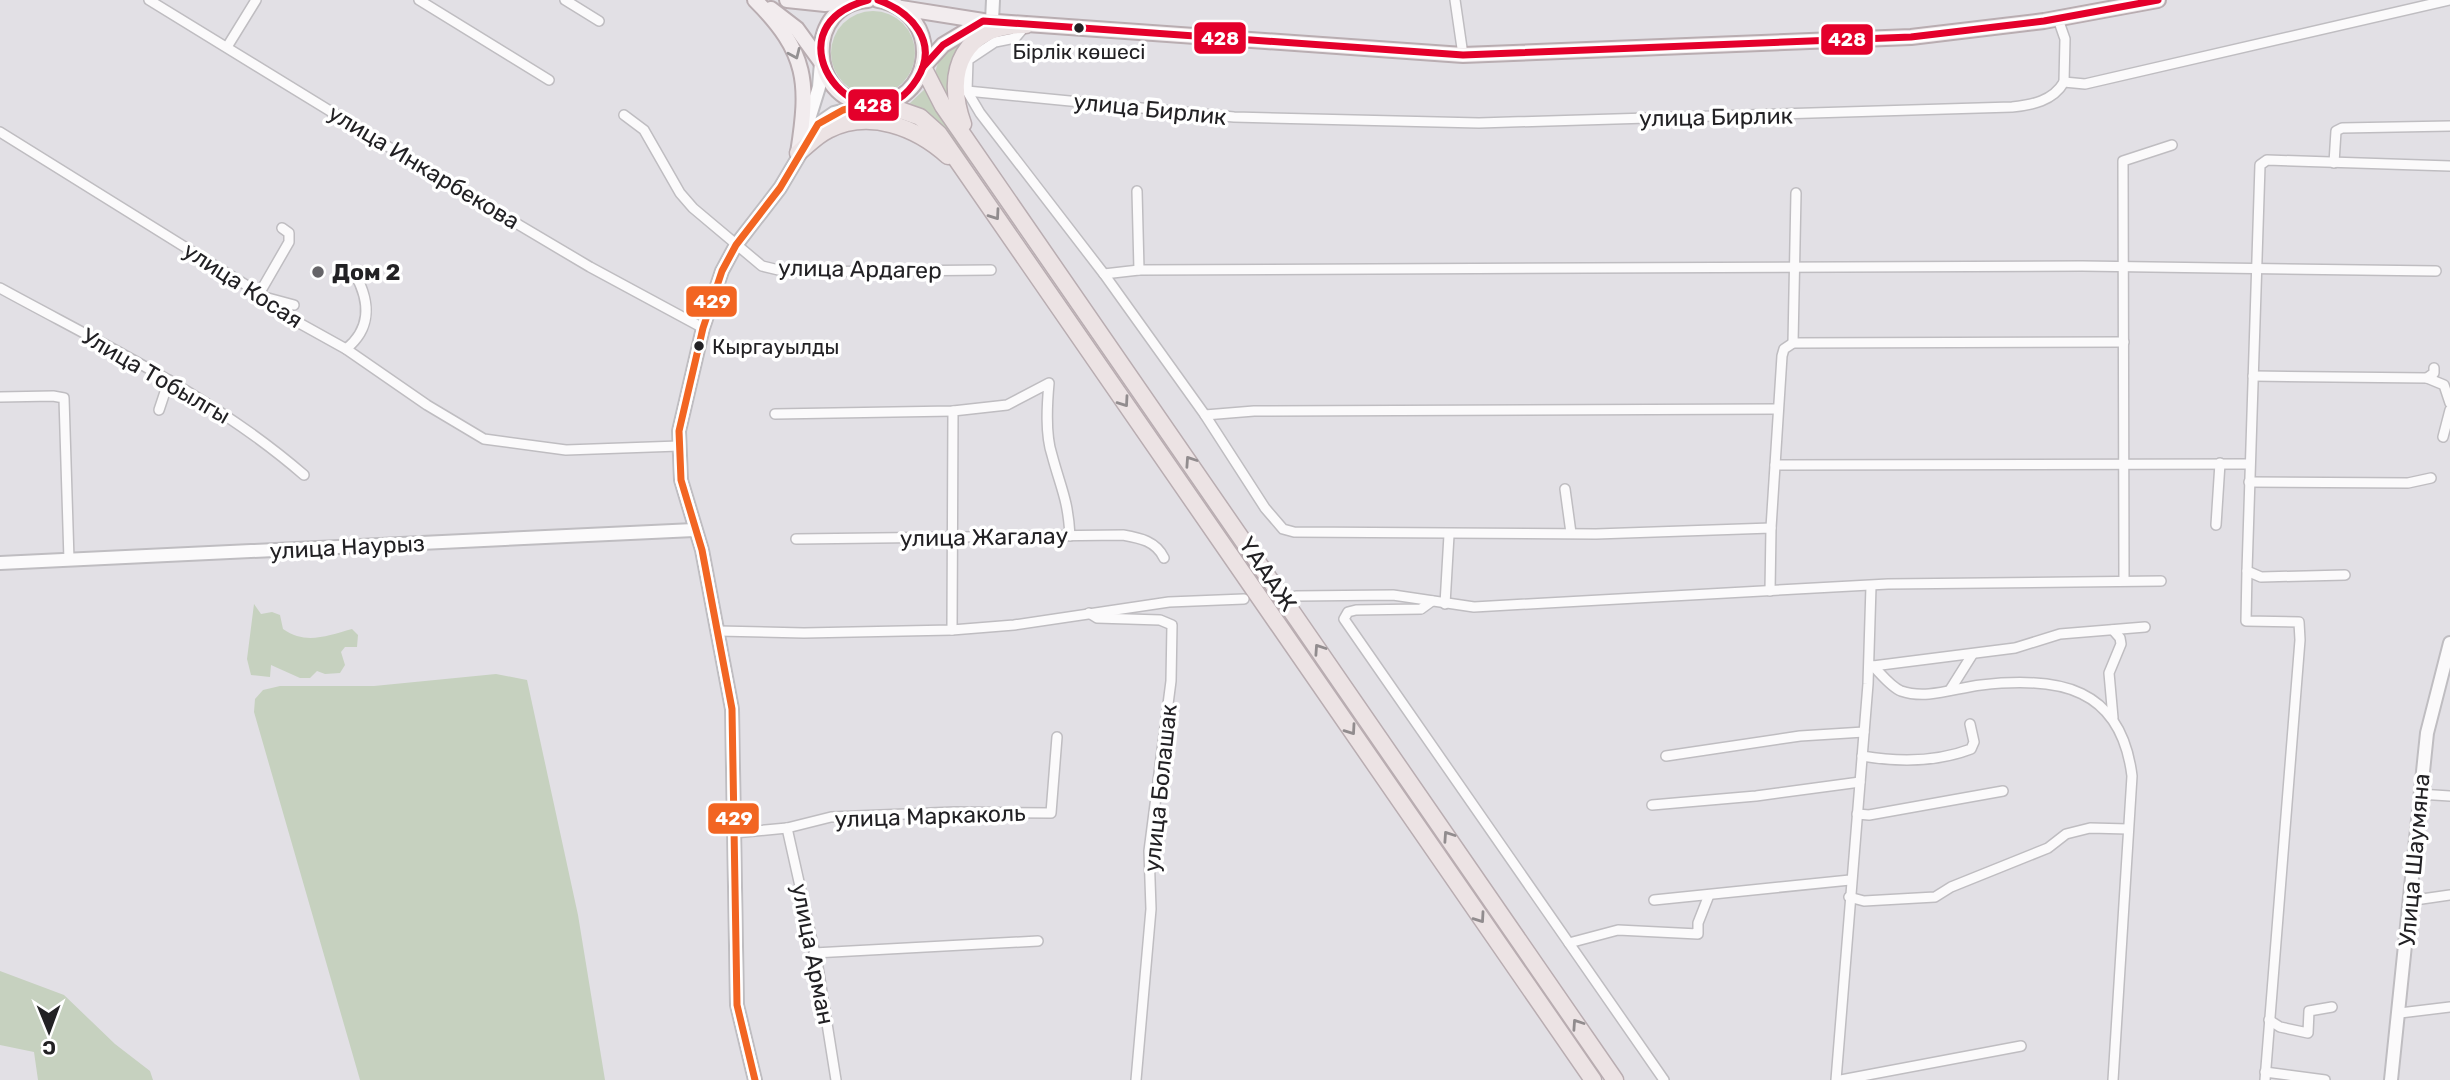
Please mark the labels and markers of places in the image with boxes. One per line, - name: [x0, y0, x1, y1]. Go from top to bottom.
- marker: Бірлік көшесі: [1072, 21, 1086, 35]
- place label: Бірлік көшесі: [1013, 39, 1145, 64]
- place label: Дом 2: [332, 258, 401, 286]
- marker: Дом 2: [310, 264, 326, 280]
- place label: Кыргауылды: [712, 334, 839, 359]
- marker: Кыргауылды: [692, 339, 706, 353]

